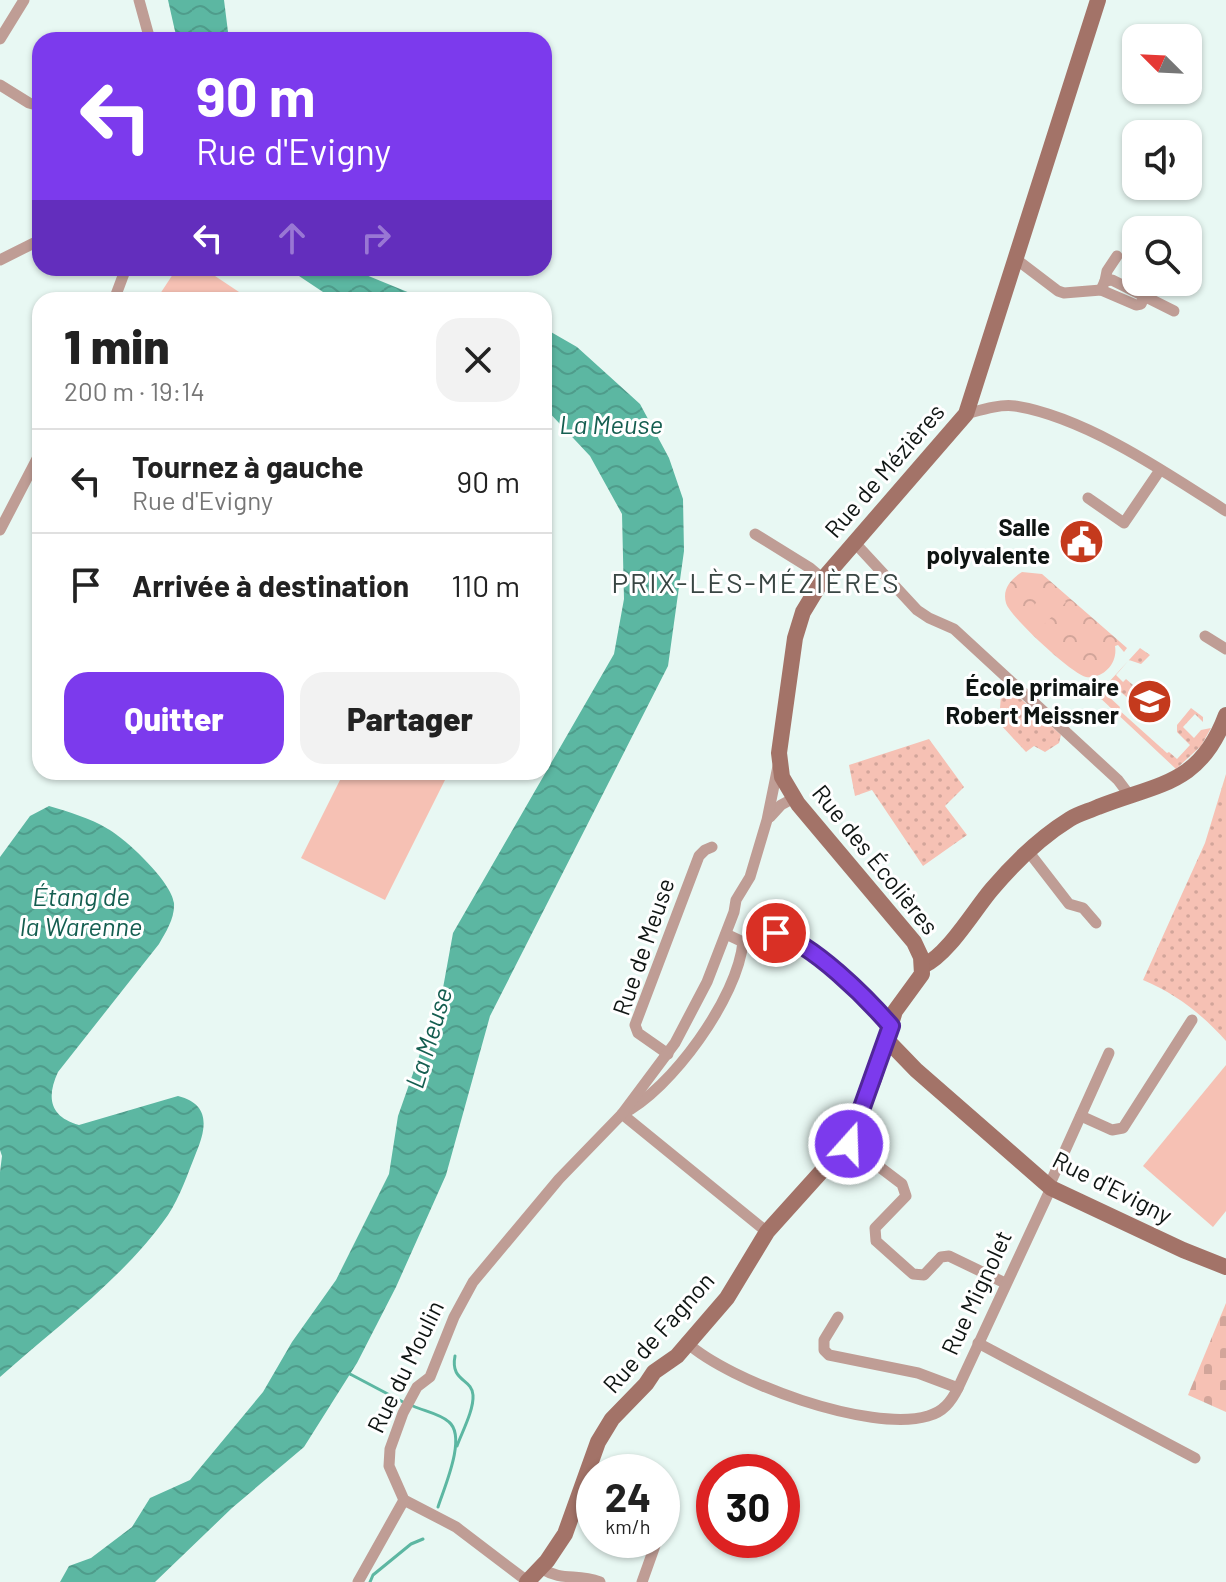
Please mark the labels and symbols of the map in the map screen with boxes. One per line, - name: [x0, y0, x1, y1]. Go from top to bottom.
- north arrow: [1122, 24, 1202, 104]
- street label: Rue de Mézières: [818, 397, 950, 543]
- water label: La Meuse: [559, 408, 663, 439]
- place label: Salle polyvalente: [926, 512, 1050, 569]
- public building icon: Salle polyvalente: [1057, 518, 1105, 566]
- district label: PRIX-LÈS-MÉZIÈRES: [611, 565, 901, 599]
- place label: École primaire Robert Meissner: [946, 672, 1119, 729]
- school or university icon: École primaire Robert Meissner: [1126, 678, 1174, 726]
- street label: Rue des Écolières: [807, 778, 945, 940]
- street label: Rue de Meuse: [606, 874, 680, 1019]
- water label: Étang de la Warenne: [20, 880, 142, 941]
- pin: [742, 899, 810, 967]
- water label: La Meuse: [398, 983, 458, 1092]
- position arrow: [807, 1102, 891, 1186]
- street label: Rue d'Evigny: [1048, 1144, 1177, 1229]
- street label: Rue Mignolet: [934, 1226, 1017, 1359]
- street label: Rue de Fagnon: [596, 1266, 720, 1398]
- street label: Rue du Moulin: [360, 1295, 449, 1437]
- speed limit sign: 30: [696, 1454, 800, 1558]

